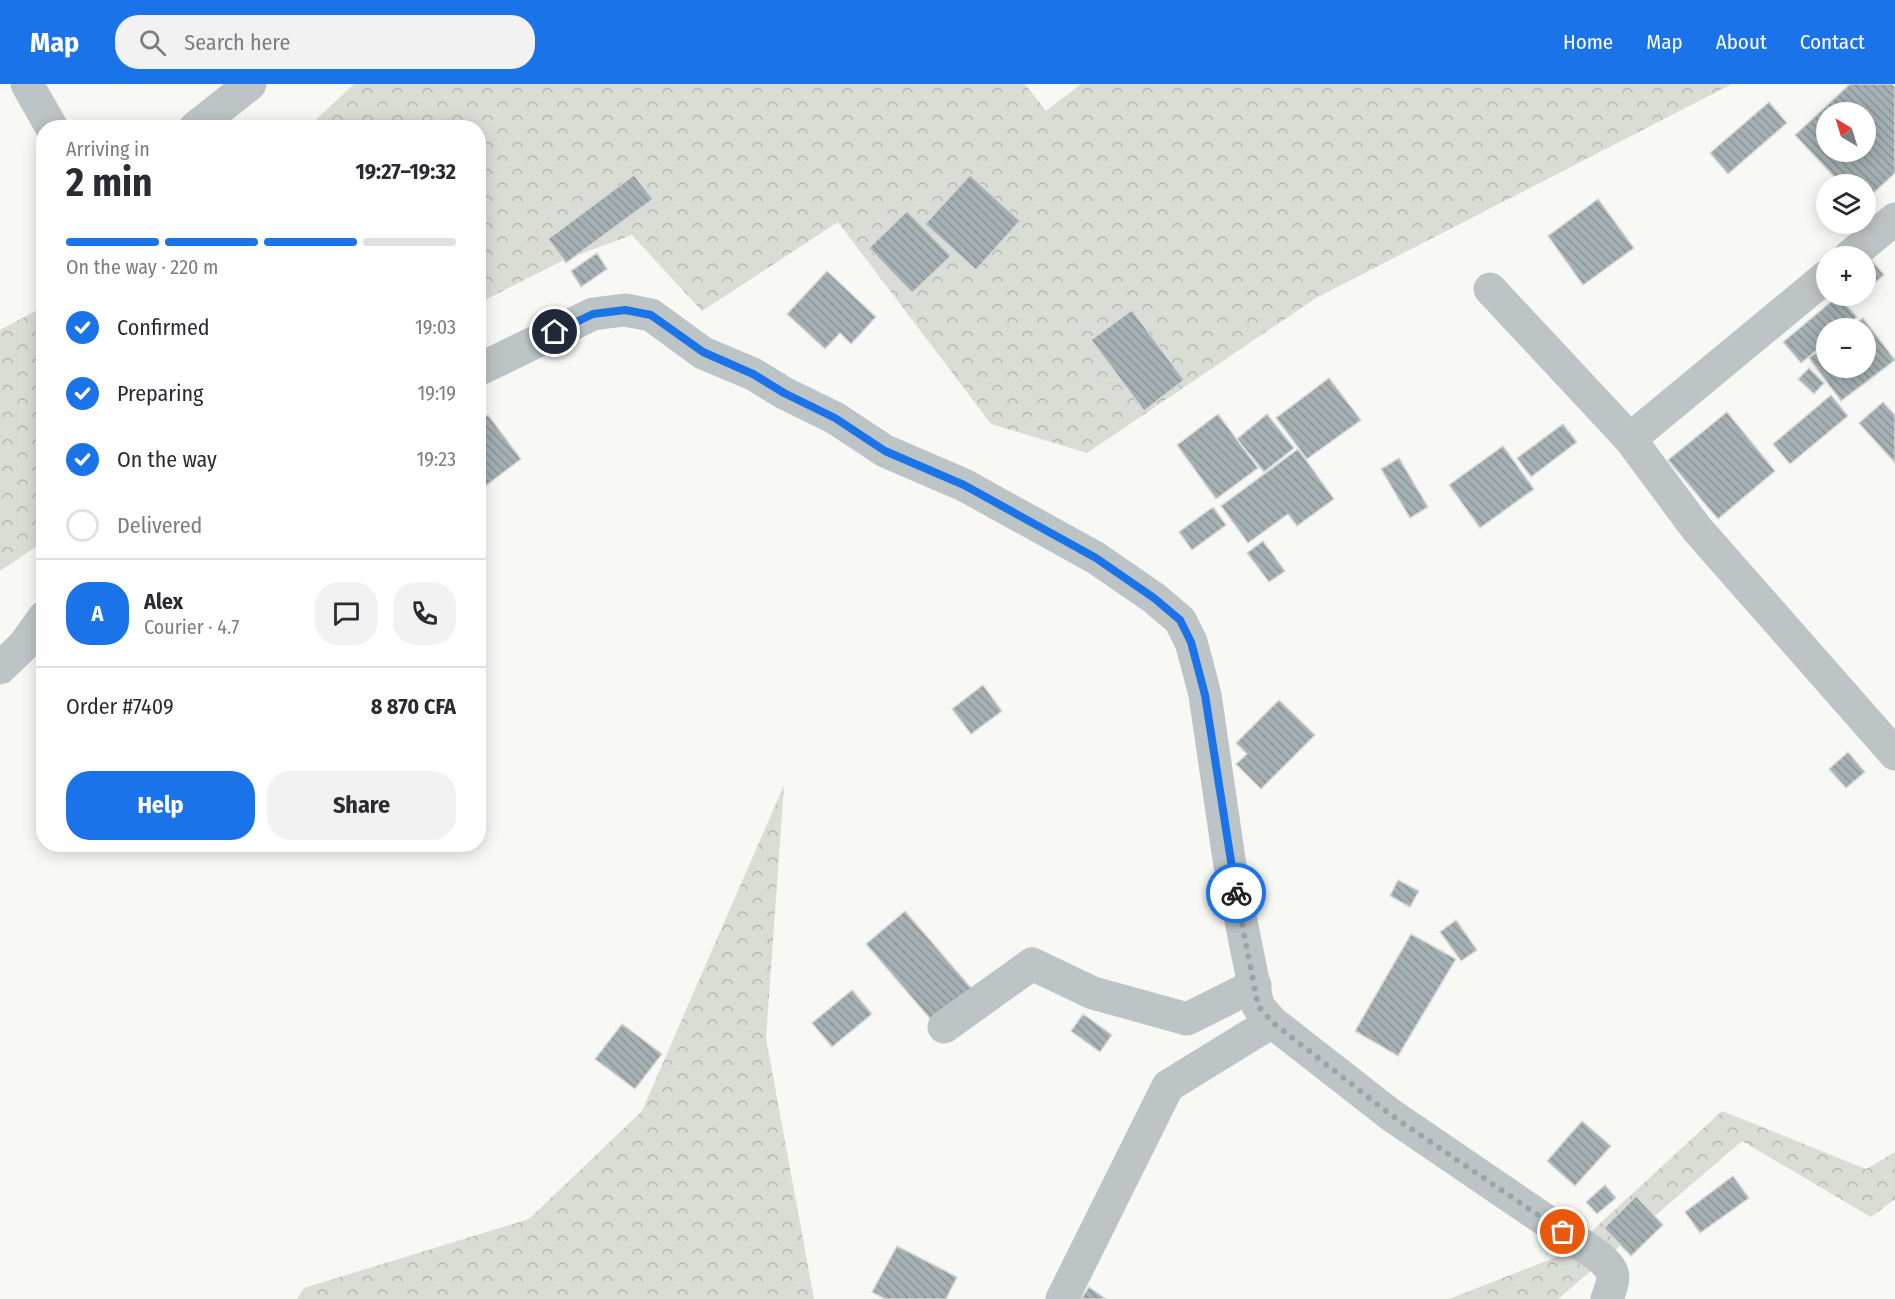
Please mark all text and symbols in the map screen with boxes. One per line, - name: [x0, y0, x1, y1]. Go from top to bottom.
- search box: [115, 15, 535, 69]
- text: Map: [30, 26, 79, 59]
- icon: search: [136, 26, 169, 59]
- text: Search here: [184, 29, 290, 56]
- text: Home: [1563, 29, 1613, 55]
- text: Map: [1646, 29, 1683, 55]
- text: About: [1716, 29, 1767, 55]
- text: Contact: [1800, 29, 1865, 55]
- north arrow: [1816, 102, 1876, 162]
- map controls: [1816, 102, 1876, 378]
- text: Arriving in: [66, 137, 150, 161]
- text: 19:27–19:32: [355, 158, 456, 185]
- text: 2 min: [66, 160, 152, 206]
- button: layers: [1816, 174, 1876, 234]
- button: +: [1816, 246, 1876, 306]
- text: On the way · 220 m: [66, 255, 219, 279]
- pin: [529, 306, 580, 357]
- icon: check: [66, 311, 99, 344]
- text: Confirmed: [117, 314, 210, 341]
- text: 19:03: [415, 315, 456, 339]
- icon: home: [538, 315, 571, 348]
- button: −: [1816, 318, 1876, 378]
- icon: check: [66, 377, 99, 410]
- text: Preparing: [117, 380, 203, 407]
- text: 19:19: [418, 381, 456, 405]
- icon: check: [66, 443, 99, 476]
- text: On the way: [117, 446, 217, 473]
- text: 19:23: [416, 447, 456, 471]
- text: Delivered: [117, 512, 202, 539]
- button: chat: [315, 582, 378, 645]
- button: phone: [393, 582, 456, 645]
- text: Alex: [144, 588, 183, 615]
- text: A: [92, 600, 103, 627]
- text: Courier · 4.7: [144, 615, 239, 639]
- text: Order #7409: [66, 693, 174, 720]
- text: 8 870 CFA: [371, 693, 456, 720]
- button: Help: [66, 771, 255, 840]
- button: Share: [267, 771, 456, 840]
- courier: [1206, 863, 1266, 923]
- icon: bike: [1220, 877, 1253, 910]
- pin: [1537, 1206, 1588, 1257]
- icon: bag: [1546, 1215, 1579, 1248]

